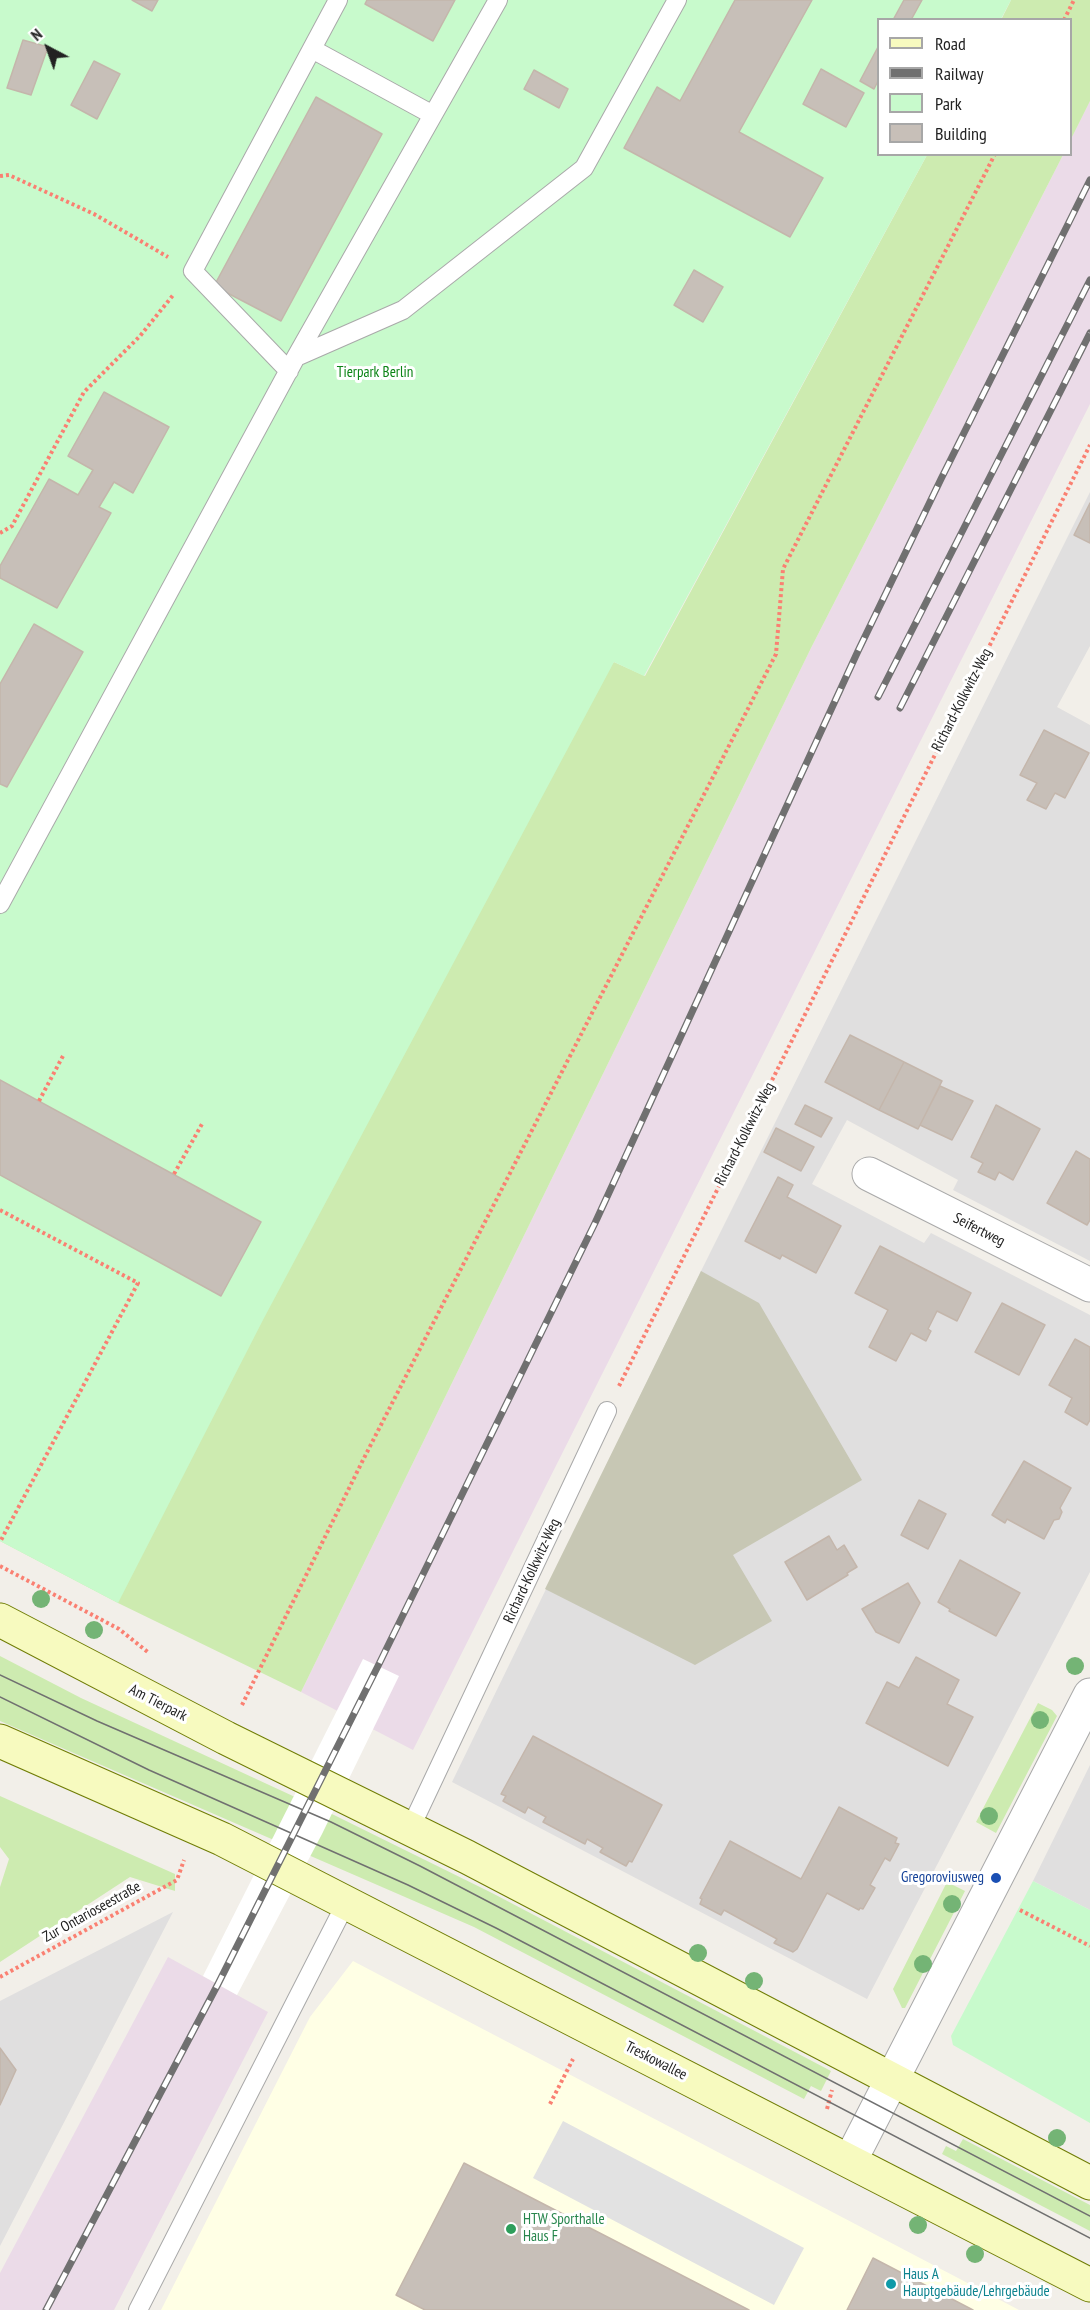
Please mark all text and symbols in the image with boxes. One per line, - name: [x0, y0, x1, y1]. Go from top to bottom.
- north arrow: [18, 18, 78, 78]
- legend: [877, 18, 1072, 156]
- text: N: [26, 24, 46, 45]
- text: Road: [935, 32, 966, 55]
- text: Railway: [935, 62, 984, 85]
- text: Park: [935, 92, 962, 115]
- text: Building: [935, 122, 987, 145]
- park label: Tierpark Berlin: [337, 364, 413, 382]
- street label: Richard-Kolkwitz-Weg: [928, 645, 996, 755]
- street label: Richard-Kolkwitz-Weg: [711, 1079, 779, 1189]
- street label: Seifertweg: [950, 1209, 1008, 1251]
- street label: Richard-Kolkwitz-Weg: [500, 1516, 564, 1626]
- street label: Am Tierpark: [126, 1681, 190, 1725]
- place label: Gregoroviusweg: [901, 1869, 984, 1887]
- marker: Gregoroviusweg: [989, 1871, 1003, 1885]
- street label: Zur Ontarioseestraße: [40, 1878, 144, 1946]
- street label: Treskowallee: [622, 2038, 690, 2084]
- place label: HTW Sporthalle Haus F: [523, 2211, 605, 2246]
- marker: HTW Sporthalle Haus F: [504, 2222, 518, 2236]
- place label: Haus A Hauptgebäude/Lehrgebäude: [903, 2266, 1050, 2301]
- marker: Haus A Hauptgebäude/Lehrgebäude: [884, 2277, 898, 2291]

